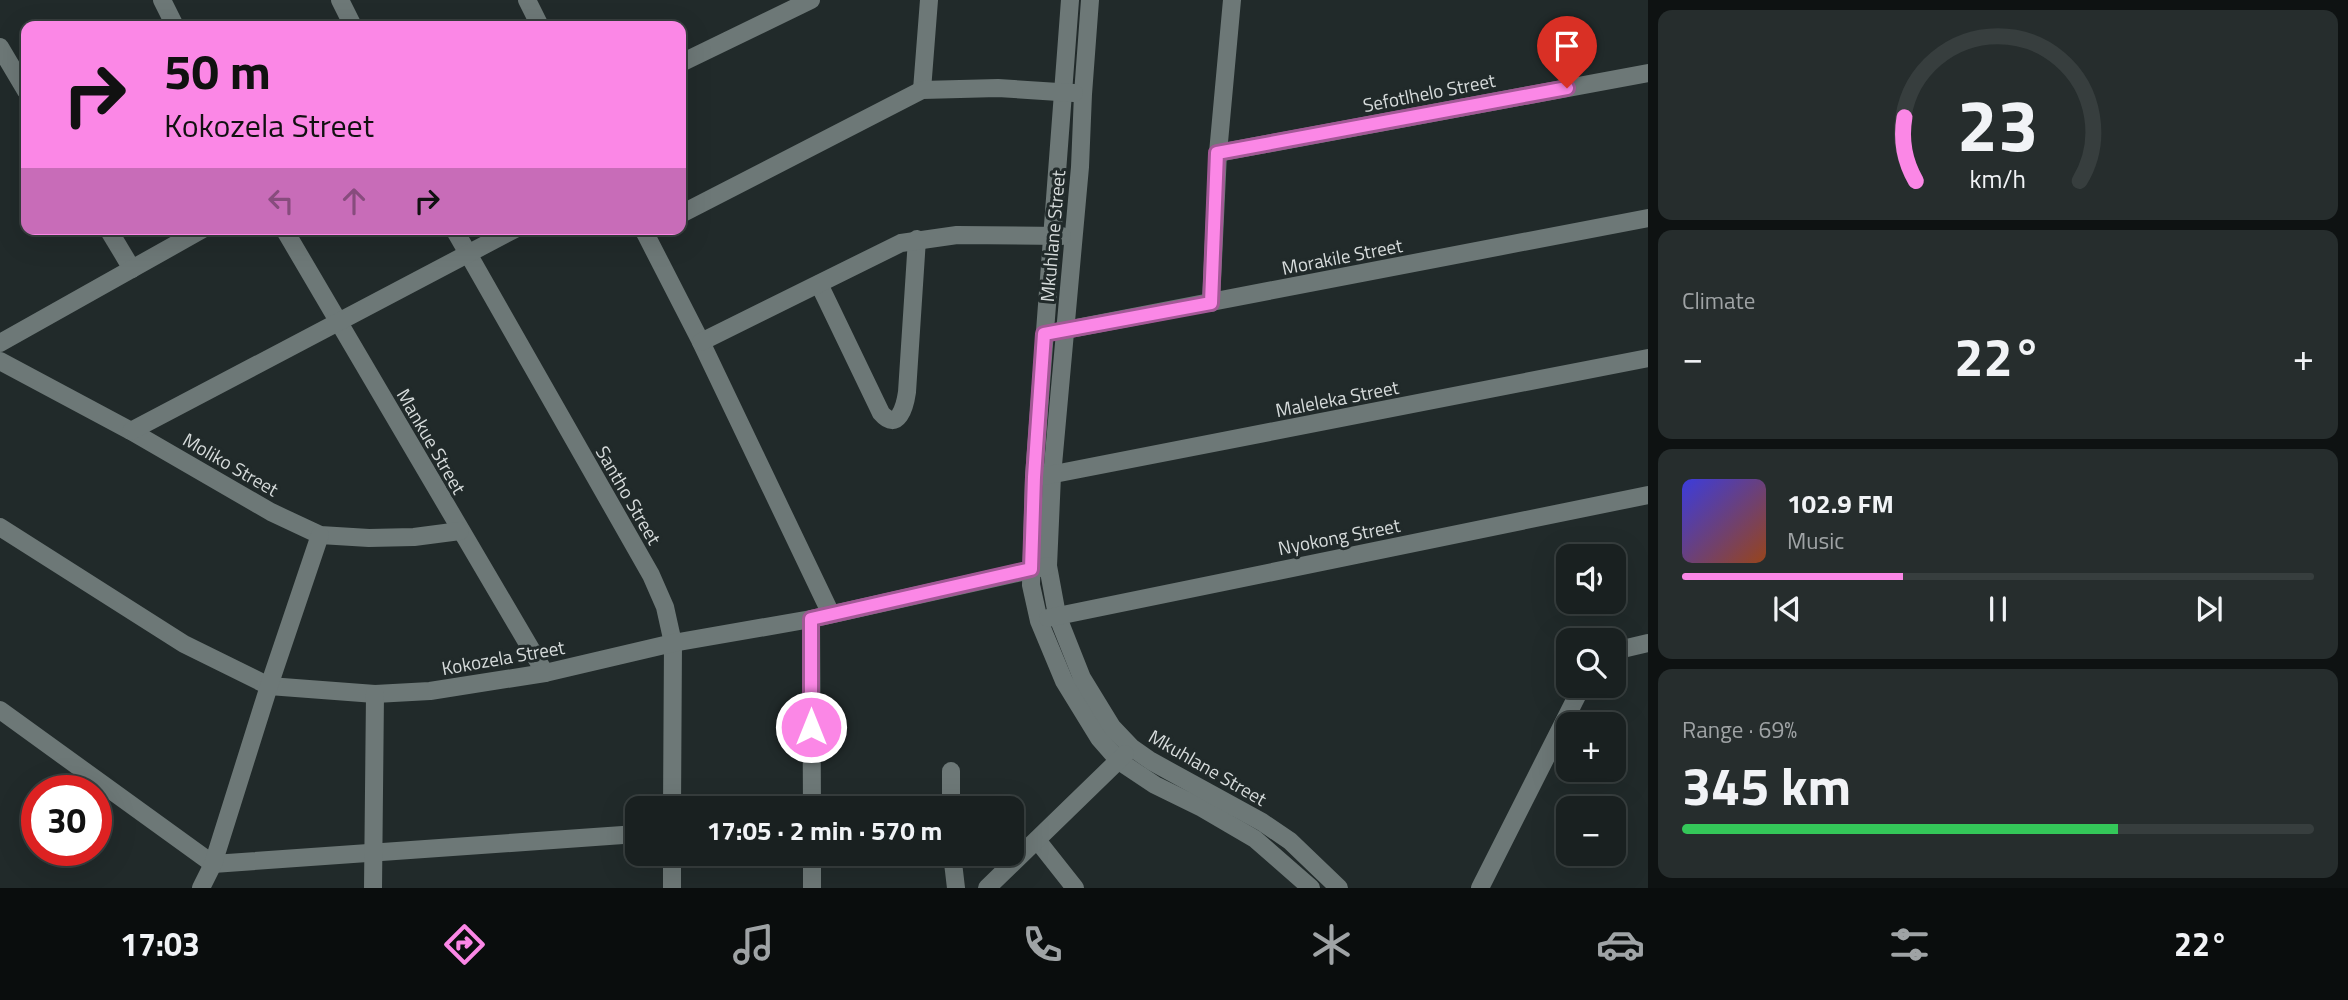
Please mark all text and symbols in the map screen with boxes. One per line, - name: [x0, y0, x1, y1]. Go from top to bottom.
- pin: [1537, 16, 1597, 88]
- icon: arrive: [1548, 27, 1586, 65]
- text: 50 m: [164, 33, 271, 108]
- icon: right: [49, 49, 140, 140]
- street label: Sefotlhelo Street: [1360, 65, 1498, 119]
- text: 23: [1957, 69, 2039, 179]
- text: Kokozela Street: [164, 101, 374, 149]
- text: km/h: [1970, 160, 2026, 198]
- street label: Mkuhlane Street: [1032, 169, 1072, 303]
- icon: left: [262, 182, 300, 220]
- icon: ahead: [335, 182, 373, 220]
- icon: right: [408, 182, 446, 220]
- street label: Morakile Street: [1279, 230, 1405, 282]
- text: Climate: [1682, 283, 1755, 318]
- text: 22°: [1954, 317, 2042, 396]
- text: −: [1682, 328, 1703, 386]
- text: +: [2293, 328, 2314, 386]
- street label: Maleleka Street: [1273, 372, 1402, 424]
- street label: Mankue Street: [390, 383, 474, 499]
- street label: Moliko Street: [178, 425, 285, 503]
- street label: Santho Street: [589, 440, 669, 550]
- text: 102.9 FM: [1787, 484, 1894, 523]
- street label: Nyokong Street: [1275, 510, 1403, 562]
- text: Music: [1787, 523, 1844, 558]
- map controls: [1556, 544, 1626, 866]
- button: sound: [1556, 544, 1626, 614]
- icon: previous: [1768, 590, 1806, 628]
- icon: pause: [1979, 590, 2017, 628]
- icon: next: [2190, 590, 2228, 628]
- button: search: [1556, 628, 1626, 698]
- street label: Kokozela Street: [439, 632, 567, 682]
- position arrow: [774, 690, 848, 764]
- button: +: [1556, 712, 1626, 782]
- text: Range · 69%: [1682, 712, 1797, 747]
- street label: Mkuhlane Street: [1143, 721, 1273, 813]
- text: 345 km: [1682, 746, 1851, 825]
- speed limit sign: 30: [21, 775, 112, 866]
- button: −: [1556, 796, 1626, 866]
- text: 17:05 · 2 min · 570 m: [707, 811, 942, 850]
- text: 17:03: [120, 920, 200, 968]
- icon: directions: [440, 920, 489, 969]
- icon: music: [729, 920, 778, 969]
- icon: phone: [1018, 920, 1067, 969]
- icon: climate: [1307, 920, 1356, 969]
- icon: car: [1596, 920, 1645, 969]
- icon: filters: [1885, 920, 1934, 969]
- text: 22°: [2174, 920, 2228, 968]

